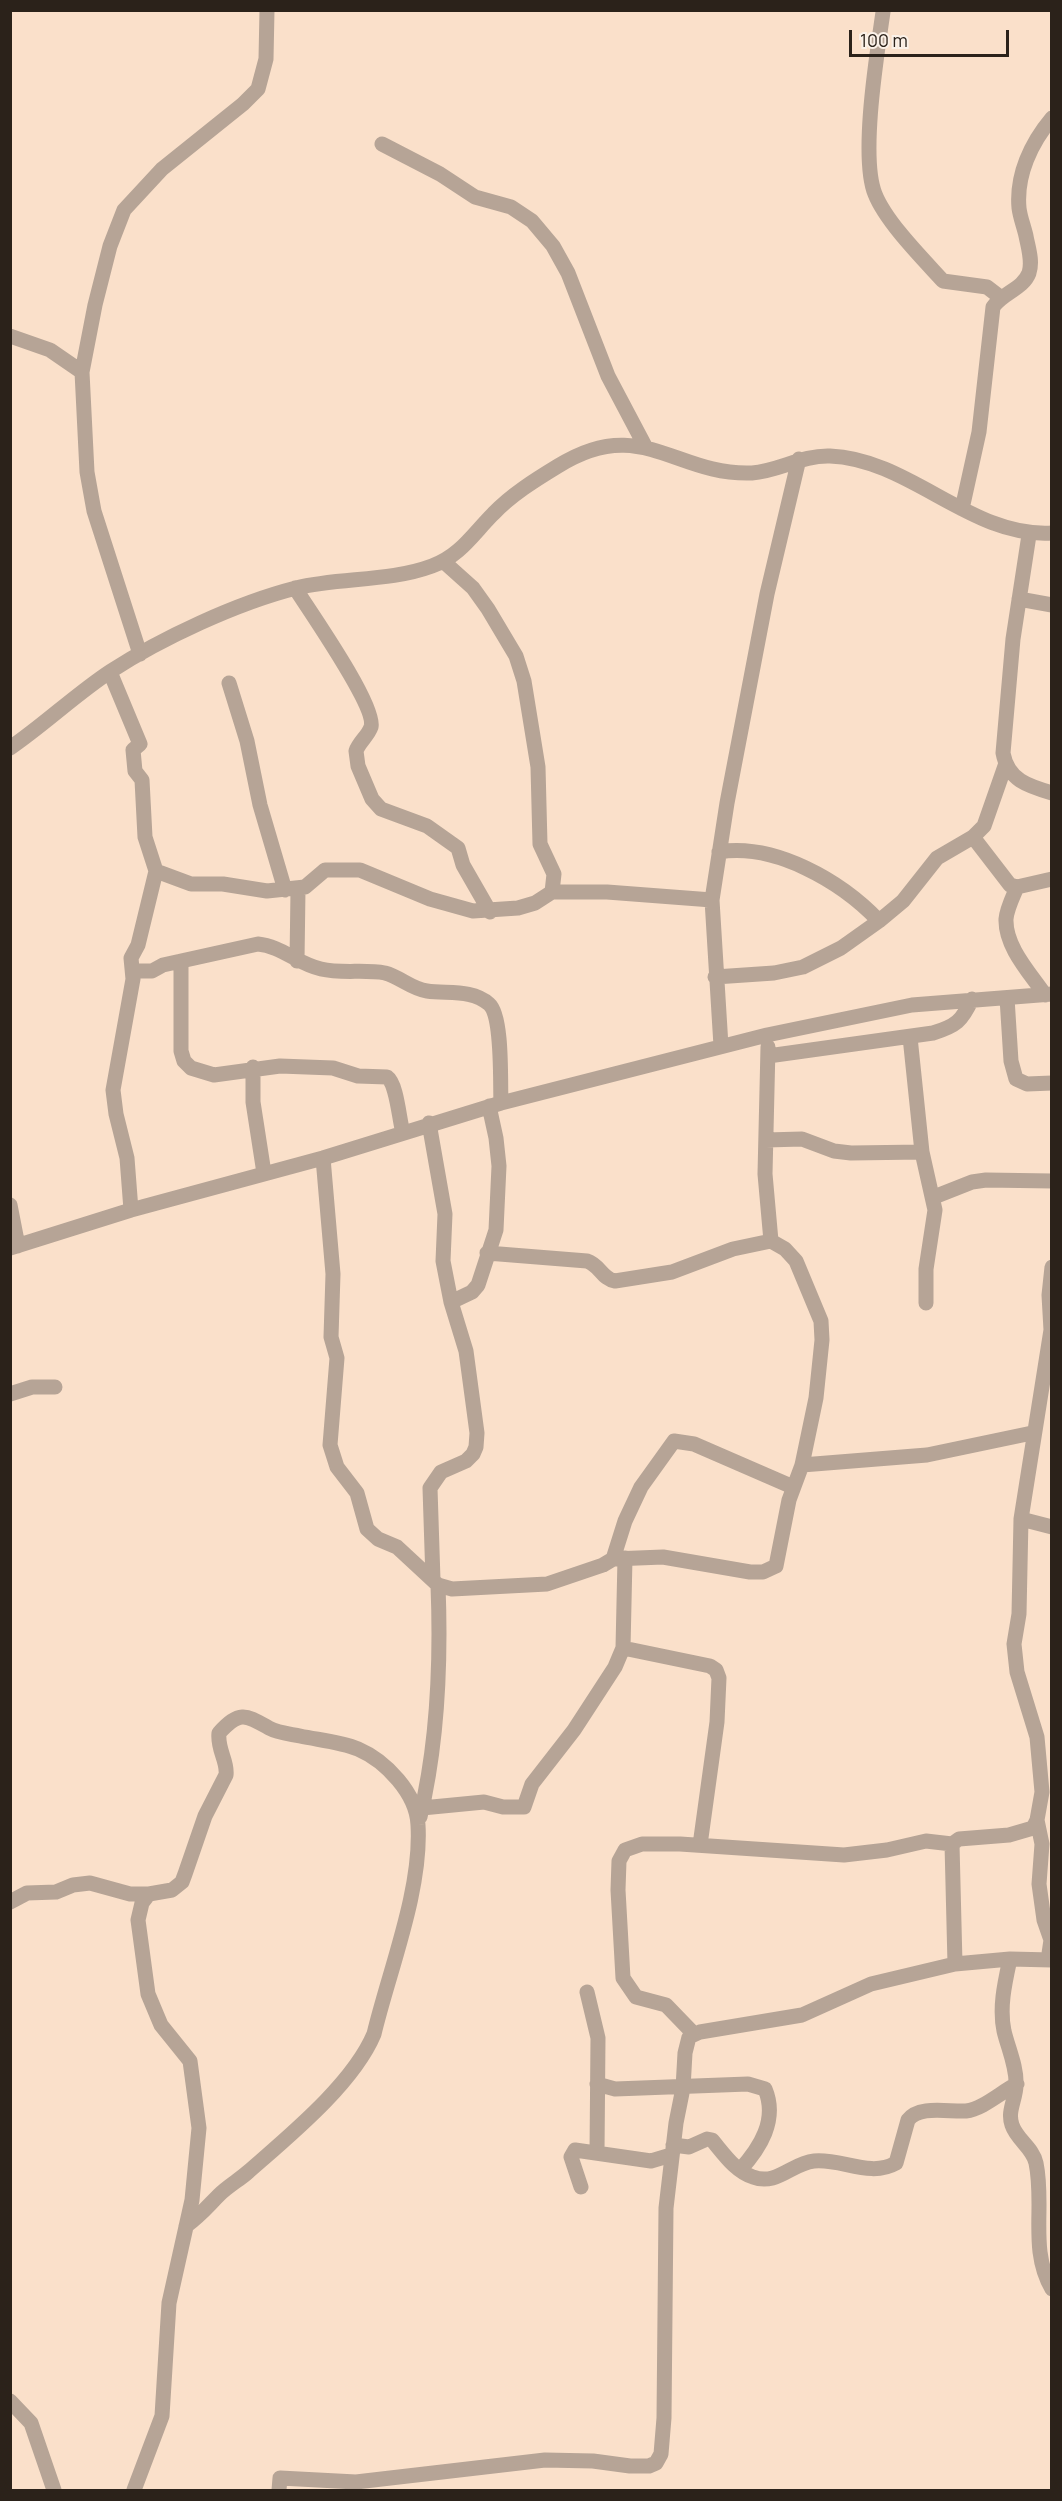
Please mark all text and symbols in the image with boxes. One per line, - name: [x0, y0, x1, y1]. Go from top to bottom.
- scale bar: [852, 18, 1012, 56]
- text: 100 m: [860, 28, 908, 52]

